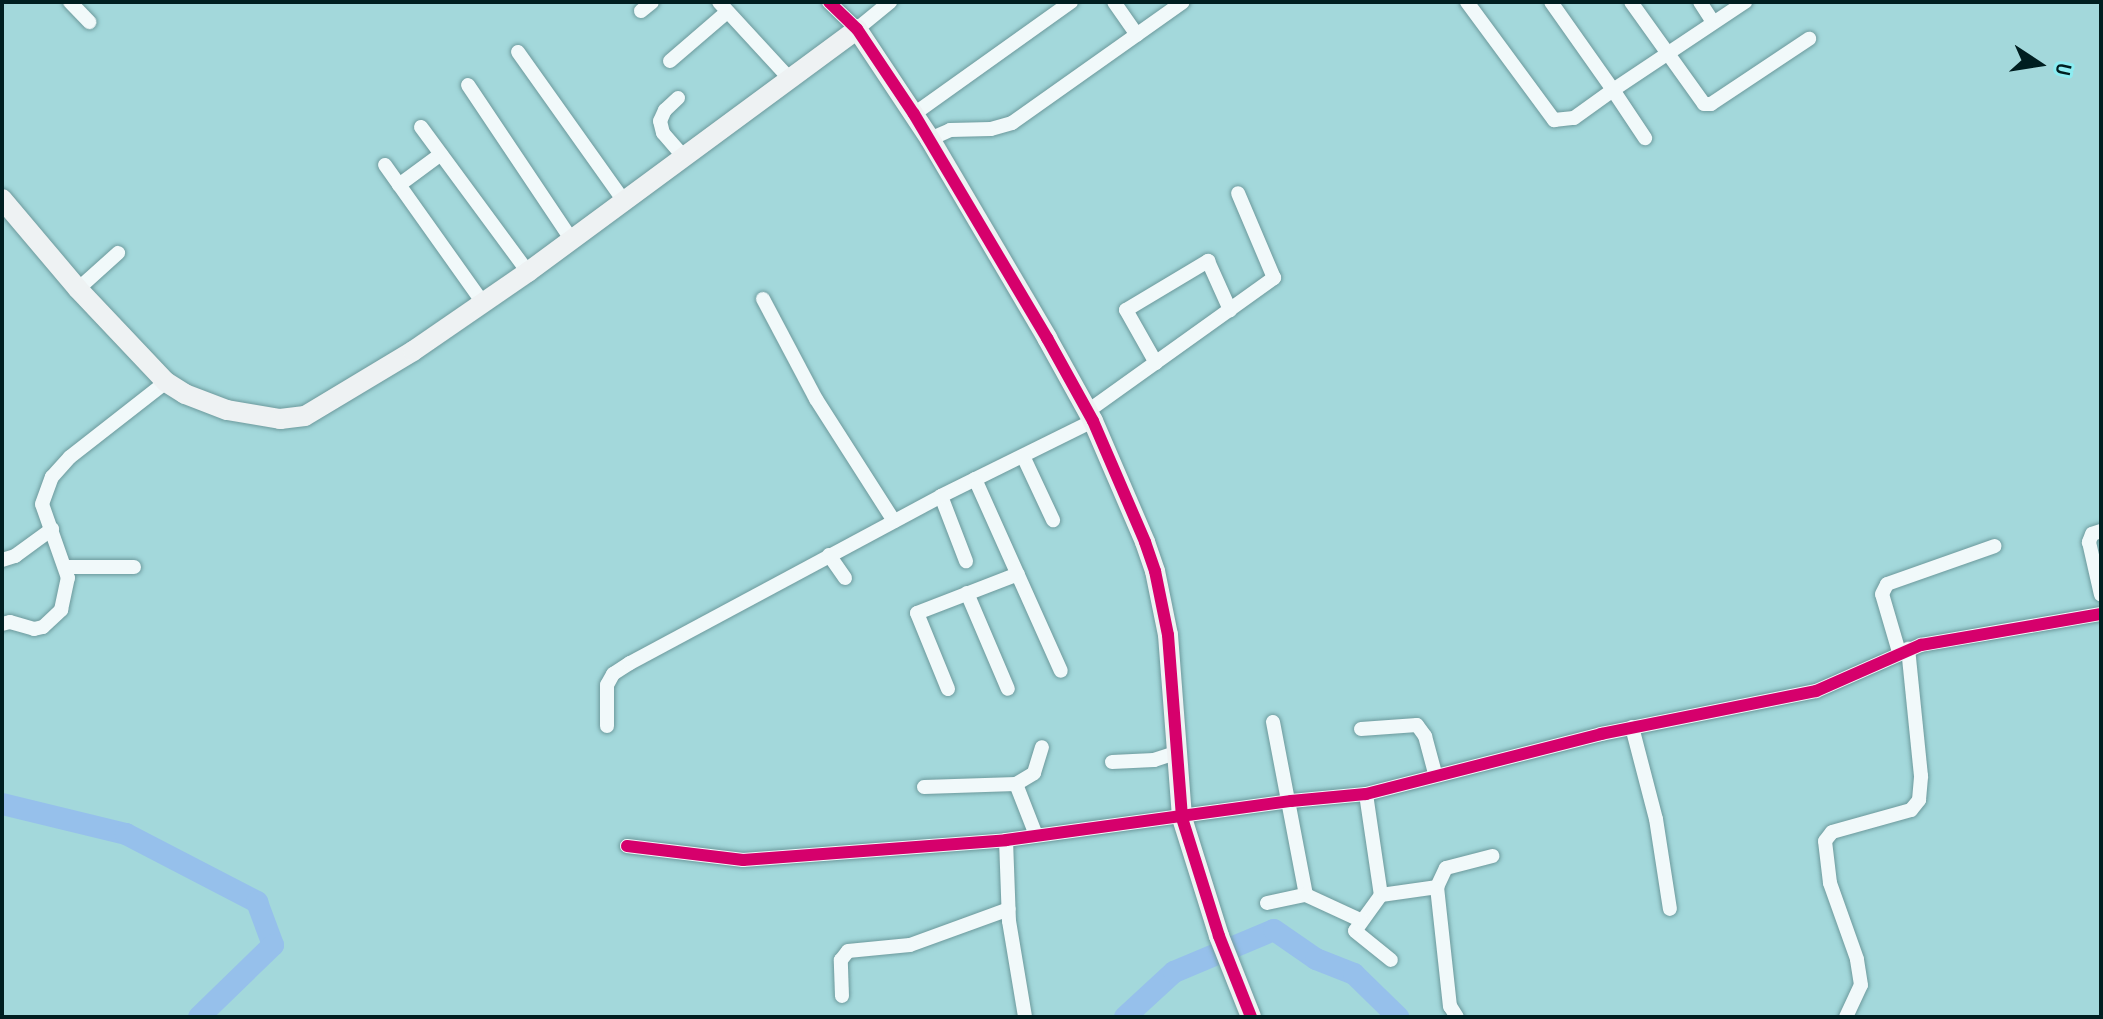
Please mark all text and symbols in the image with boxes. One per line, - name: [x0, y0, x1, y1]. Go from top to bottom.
- north arrow: [1999, 24, 2079, 104]
- text: U: [2049, 61, 2077, 78]

